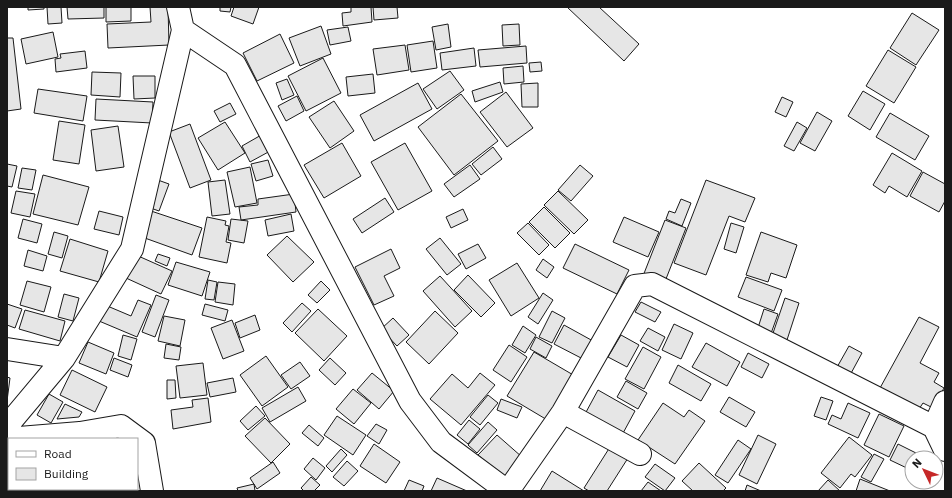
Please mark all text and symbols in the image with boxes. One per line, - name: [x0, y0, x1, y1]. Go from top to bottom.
- legend: [8, 438, 138, 490]
- text: Road: [44, 446, 72, 461]
- north arrow: [904, 450, 944, 490]
- text: N: [909, 455, 925, 471]
- text: Building: [44, 466, 89, 481]

